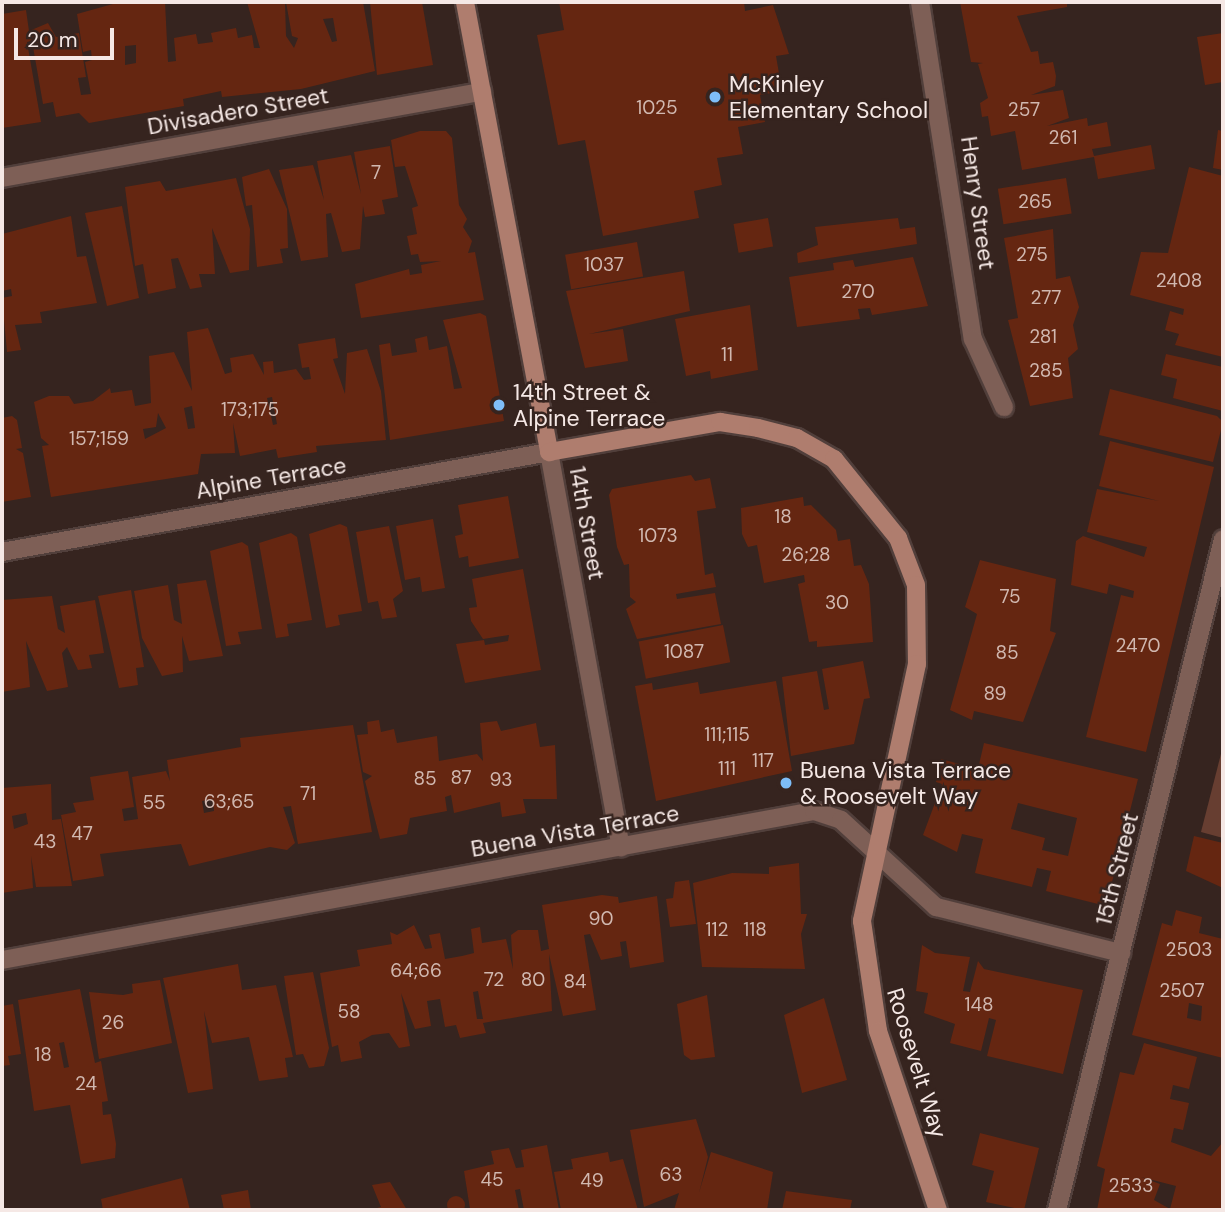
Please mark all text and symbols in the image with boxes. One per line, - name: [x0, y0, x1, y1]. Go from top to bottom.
- scale bar: [18, 14, 117, 58]
- text: 20 m: [27, 26, 78, 54]
- place label: McKinley Elementary School: [729, 70, 928, 124]
- street label: Divisadero Street: [145, 81, 331, 141]
- marker: McKinley Elementary School: [707, 89, 723, 105]
- house number: 1025: [636, 97, 678, 119]
- house number: 257: [1008, 99, 1040, 121]
- house number: 261: [1049, 127, 1077, 149]
- street label: Henry Street: [955, 134, 1001, 272]
- house number: 7: [371, 162, 381, 184]
- house number: 265: [1018, 191, 1052, 213]
- house number: 275: [1016, 244, 1048, 266]
- house number: 1037: [584, 254, 624, 276]
- house number: 2408: [1156, 270, 1202, 292]
- house number: 270: [841, 281, 875, 303]
- house number: 277: [1031, 287, 1061, 309]
- house number: 281: [1029, 326, 1057, 348]
- house number: 11: [721, 344, 733, 366]
- house number: 285: [1029, 360, 1063, 382]
- place label: 14th Street & Alpine Terrace: [513, 378, 665, 432]
- marker: 14th Street & Alpine Terrace: [491, 397, 507, 413]
- house number: 173;175: [221, 399, 279, 421]
- house number: 157;159: [69, 428, 129, 450]
- street label: Alpine Terrace: [194, 451, 348, 505]
- street label: 14th Street: [563, 464, 611, 582]
- house number: 18: [774, 506, 792, 528]
- house number: 1073: [638, 525, 678, 547]
- house number: 26;28: [781, 544, 831, 566]
- house number: 75: [999, 586, 1021, 608]
- house number: 30: [825, 592, 849, 614]
- house number: 2470: [1115, 635, 1161, 657]
- house number: 1087: [664, 641, 704, 663]
- house number: 85: [995, 642, 1019, 664]
- house number: 89: [984, 683, 1006, 705]
- house number: 111;115: [704, 724, 750, 746]
- house number: 117: [752, 750, 774, 772]
- place label: Buena Vista Terrace & Roosevelt Way: [800, 756, 1011, 810]
- house number: 111: [718, 758, 736, 780]
- house number: 87: [450, 767, 472, 789]
- house number: 85: [413, 768, 437, 790]
- house number: 93: [490, 769, 512, 791]
- marker: Buena Vista Terrace & Roosevelt Way: [778, 775, 794, 791]
- house number: 71: [300, 783, 316, 805]
- house number: 63;65: [204, 791, 254, 813]
- house number: 55: [142, 792, 166, 814]
- street label: Buena Vista Terrace: [469, 799, 681, 863]
- street label: 15th Street: [1090, 810, 1144, 928]
- house number: 47: [71, 823, 93, 845]
- house number: 43: [34, 831, 56, 853]
- house number: 90: [589, 908, 613, 930]
- house number: 112: [706, 919, 728, 941]
- house number: 118: [743, 919, 767, 941]
- house number: 2503: [1166, 939, 1212, 961]
- house number: 64;66: [390, 960, 442, 982]
- house number: 72: [484, 969, 504, 991]
- house number: 80: [521, 969, 545, 991]
- house number: 84: [563, 971, 587, 993]
- house number: 2507: [1159, 980, 1205, 1002]
- street label: Roosevelt Way: [881, 985, 953, 1141]
- house number: 148: [964, 994, 994, 1016]
- house number: 58: [337, 1001, 361, 1023]
- house number: 26: [102, 1012, 124, 1034]
- house number: 18: [34, 1044, 52, 1066]
- house number: 24: [75, 1073, 97, 1095]
- house number: 63: [659, 1164, 683, 1186]
- house number: 45: [480, 1169, 504, 1191]
- house number: 49: [580, 1170, 604, 1192]
- house number: 2533: [1109, 1175, 1153, 1197]

